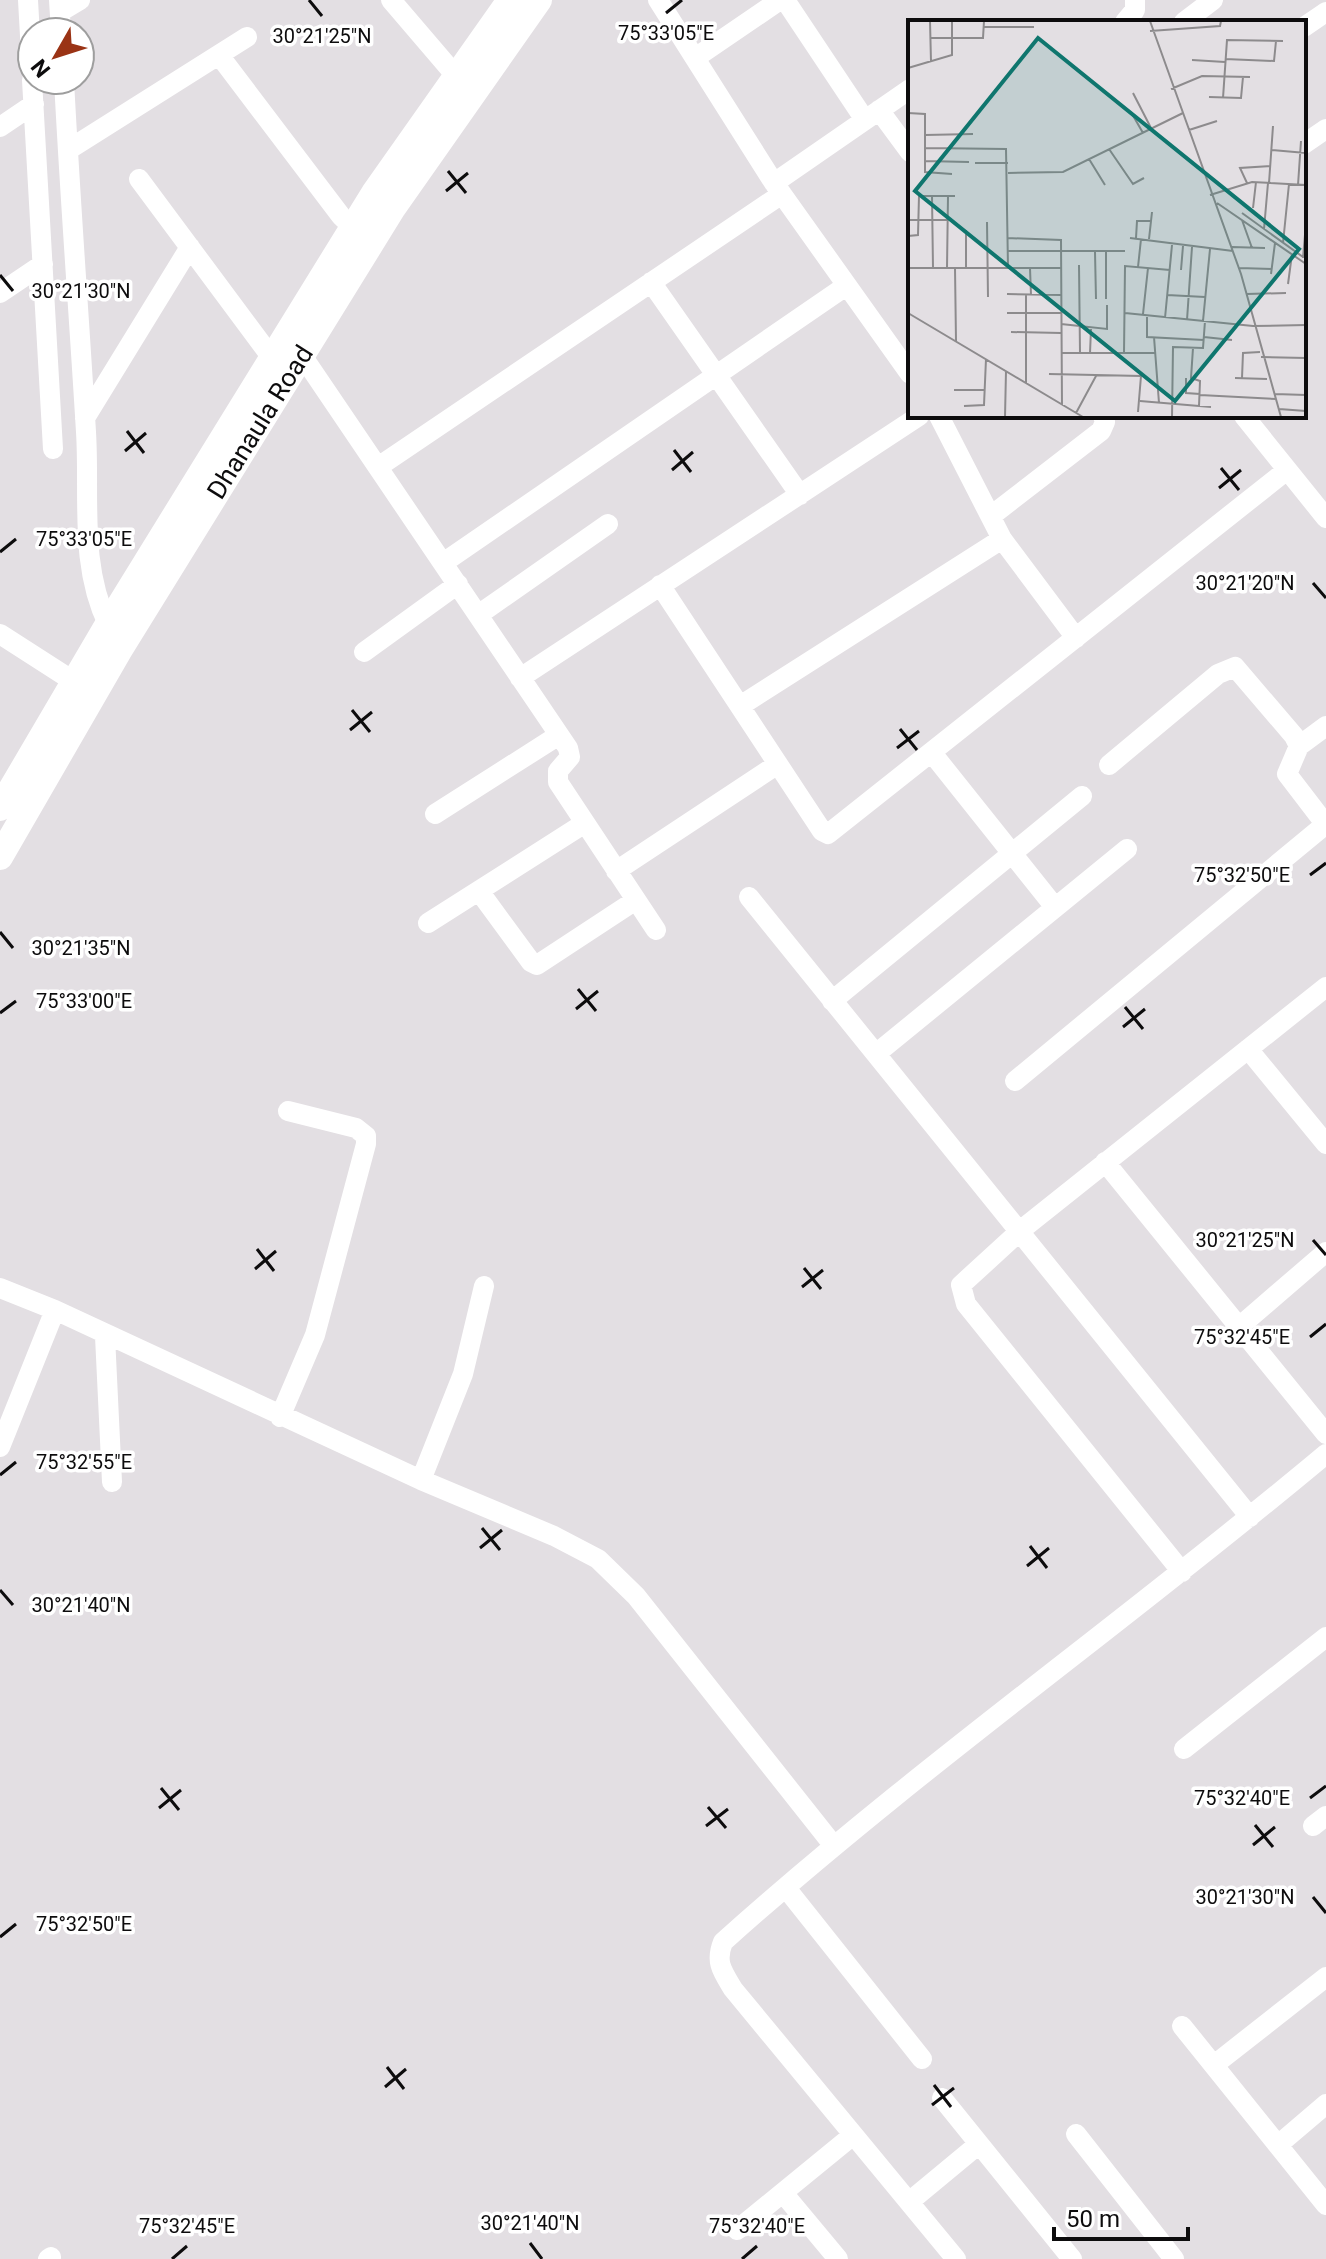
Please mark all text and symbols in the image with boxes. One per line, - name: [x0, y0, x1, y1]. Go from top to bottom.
- north arrow: [16, 16, 96, 96]
- inset map: [908, 20, 1306, 418]
- text: 75°33'05"E: [618, 21, 714, 45]
- text: 30°21'25"N: [272, 24, 372, 48]
- text: N: [26, 54, 55, 82]
- text: 30°21'30"N: [31, 279, 131, 303]
- street label: Dhanaula Road: [201, 340, 319, 504]
- text: 75°33'05"E: [36, 527, 132, 551]
- text: 30°21'20"N: [1195, 571, 1295, 595]
- text: 75°32'50"E: [1194, 863, 1290, 887]
- text: 30°21'35"N: [31, 936, 131, 960]
- text: 75°33'00"E: [36, 989, 132, 1013]
- text: 30°21'25"N: [1195, 1228, 1295, 1252]
- text: 75°32'45"E: [1194, 1325, 1290, 1349]
- text: 75°32'55"E: [36, 1450, 132, 1474]
- text: 30°21'40"N: [31, 1593, 131, 1617]
- text: 75°32'40"E: [1194, 1786, 1290, 1810]
- text: 30°21'30"N: [1195, 1885, 1295, 1909]
- text: 75°32'50"E: [36, 1912, 132, 1936]
- scale bar: [1054, 2191, 1188, 2241]
- text: 50 m: [1066, 2205, 1120, 2233]
- text: 30°21'40"N: [480, 2211, 580, 2235]
- text: 75°32'45"E: [139, 2214, 235, 2238]
- text: 75°32'40"E: [709, 2214, 805, 2238]

